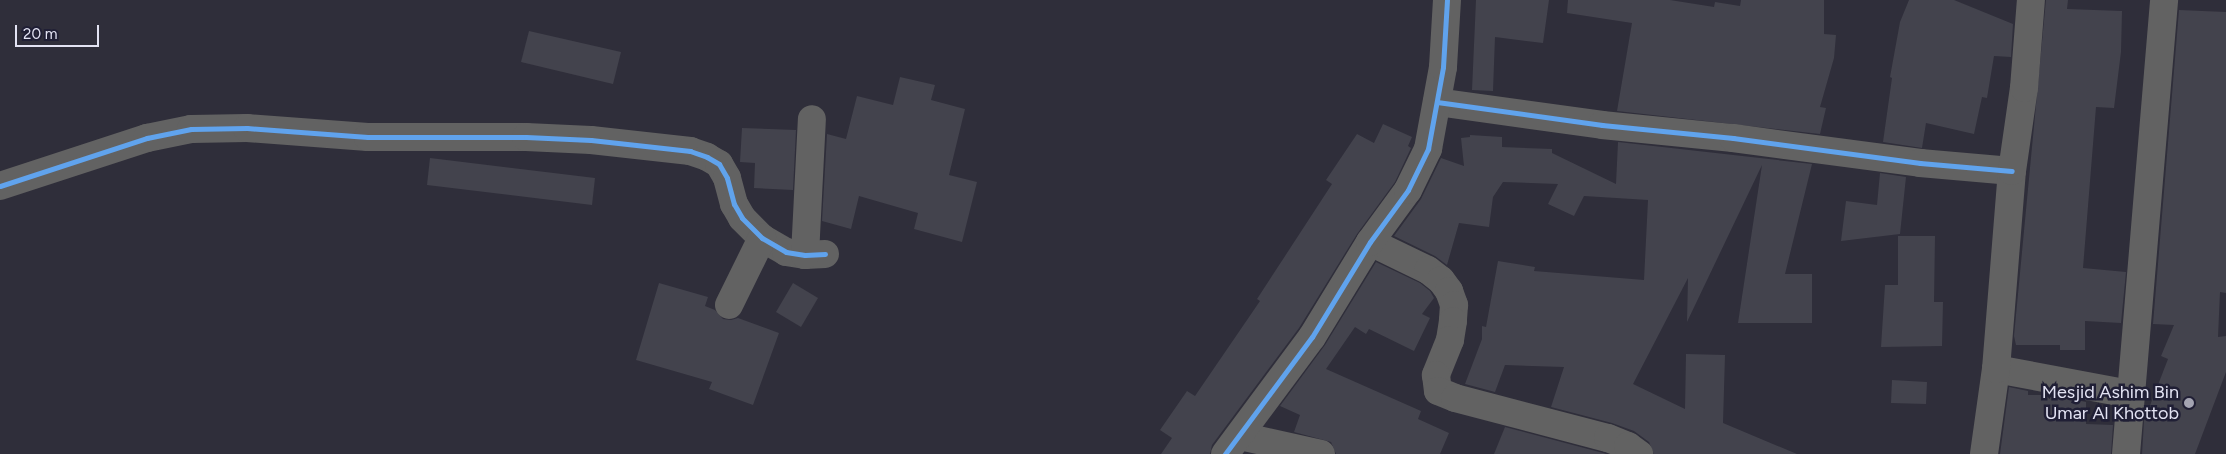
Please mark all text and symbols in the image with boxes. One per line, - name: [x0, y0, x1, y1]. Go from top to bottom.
- scale bar: [18, 15, 101, 47]
- text: 20 m: [23, 25, 57, 43]
- place label: Mesjid Ashim Bin Umar Al Khottob: [2042, 382, 2179, 424]
- marker: Mesjid Ashim Bin Umar Al Khottob: [2183, 397, 2195, 409]

